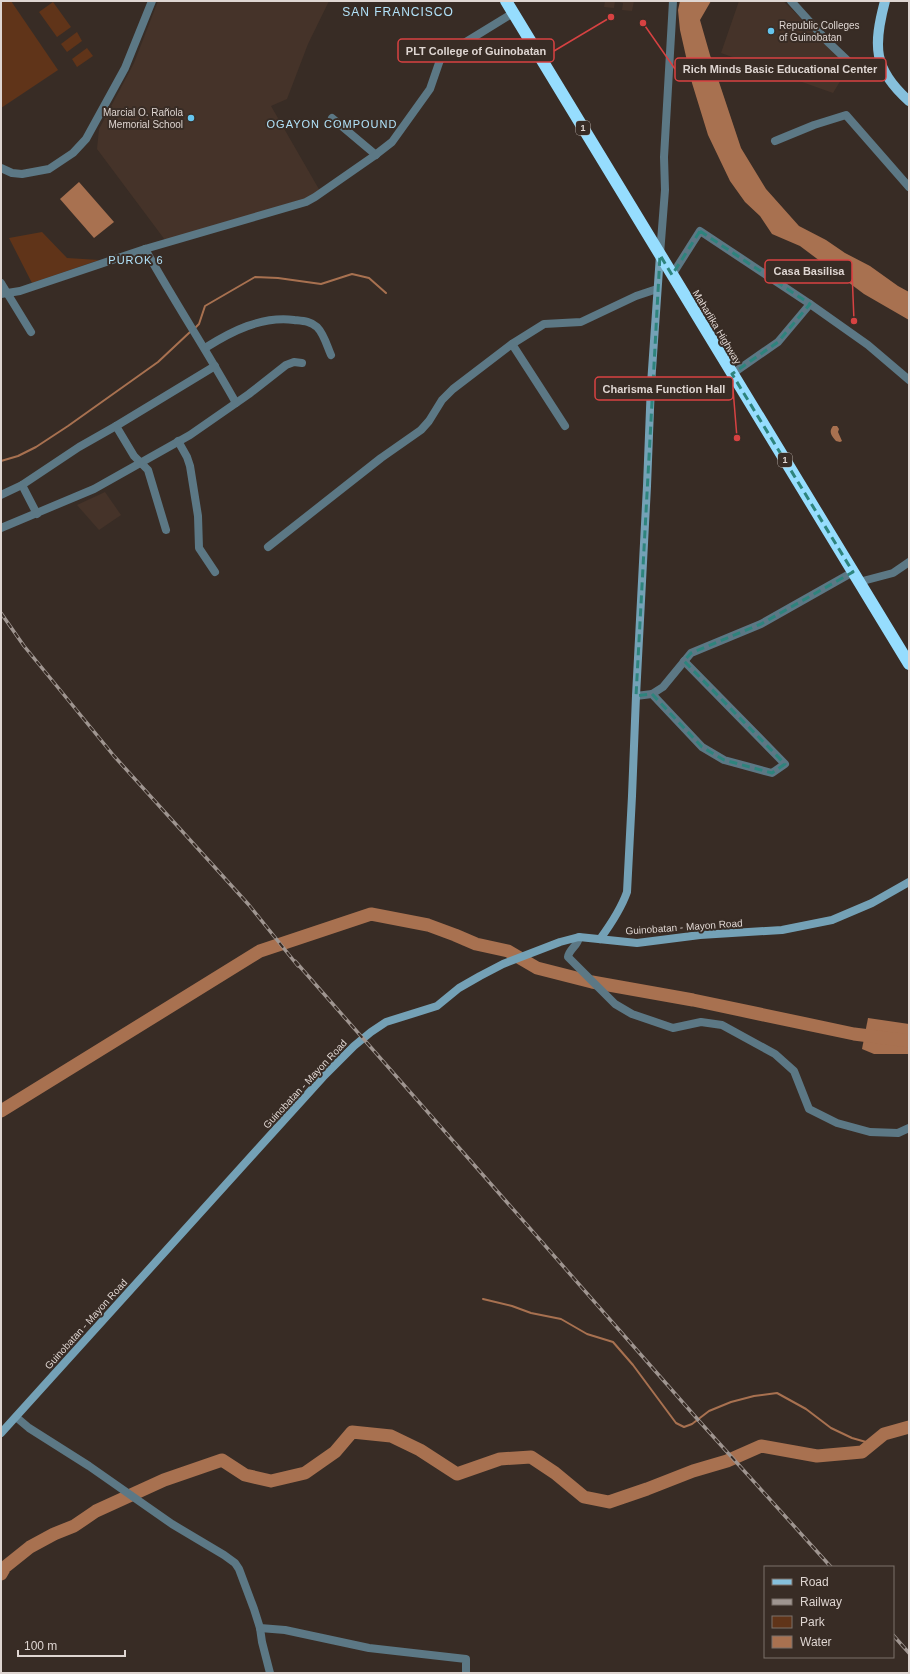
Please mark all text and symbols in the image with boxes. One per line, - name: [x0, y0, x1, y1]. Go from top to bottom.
- district label: SAN FRANCISCO: [342, 5, 454, 19]
- place label: Republic Colleges of Guinobatan: [779, 20, 860, 43]
- marker: Republic Colleges of Guinobatan: [766, 26, 776, 36]
- callout: PLT College of Guinobatan: [398, 39, 554, 62]
- text: PLT College of Guinobatan: [406, 45, 546, 57]
- callout: Rich Minds Basic Educational Center: [675, 58, 886, 81]
- text: Rich Minds Basic Educational Center: [683, 63, 878, 75]
- place label: Marcial O. Rañola Memorial School: [103, 107, 183, 130]
- marker: Marcial O. Rañola Memorial School: [186, 113, 196, 123]
- district label: OGAYON COMPOUND: [267, 118, 397, 130]
- road number: 1: [576, 121, 590, 135]
- district label: PUROK 6: [108, 254, 164, 266]
- callout: Casa Basilisa: [765, 260, 852, 283]
- text: Casa Basilisa: [774, 265, 845, 277]
- street label: Maharlika Highway: [691, 288, 743, 366]
- callout: Charisma Function Hall: [595, 377, 733, 400]
- text: Charisma Function Hall: [603, 383, 725, 395]
- road number: 1: [778, 453, 792, 467]
- street label: Guinobatan - Mayon Road: [625, 917, 743, 937]
- street label: Guinobatan - Mayon Road: [261, 1037, 349, 1131]
- street label: Guinobatan - Mayon Road: [43, 1277, 129, 1371]
- legend: [764, 1566, 894, 1658]
- text: Road: [800, 1575, 829, 1589]
- text: Railway: [800, 1595, 842, 1609]
- text: Park: [800, 1615, 826, 1629]
- scale bar: [18, 1632, 125, 1658]
- text: Water: [800, 1635, 832, 1649]
- text: 100 m: [24, 1639, 57, 1653]

